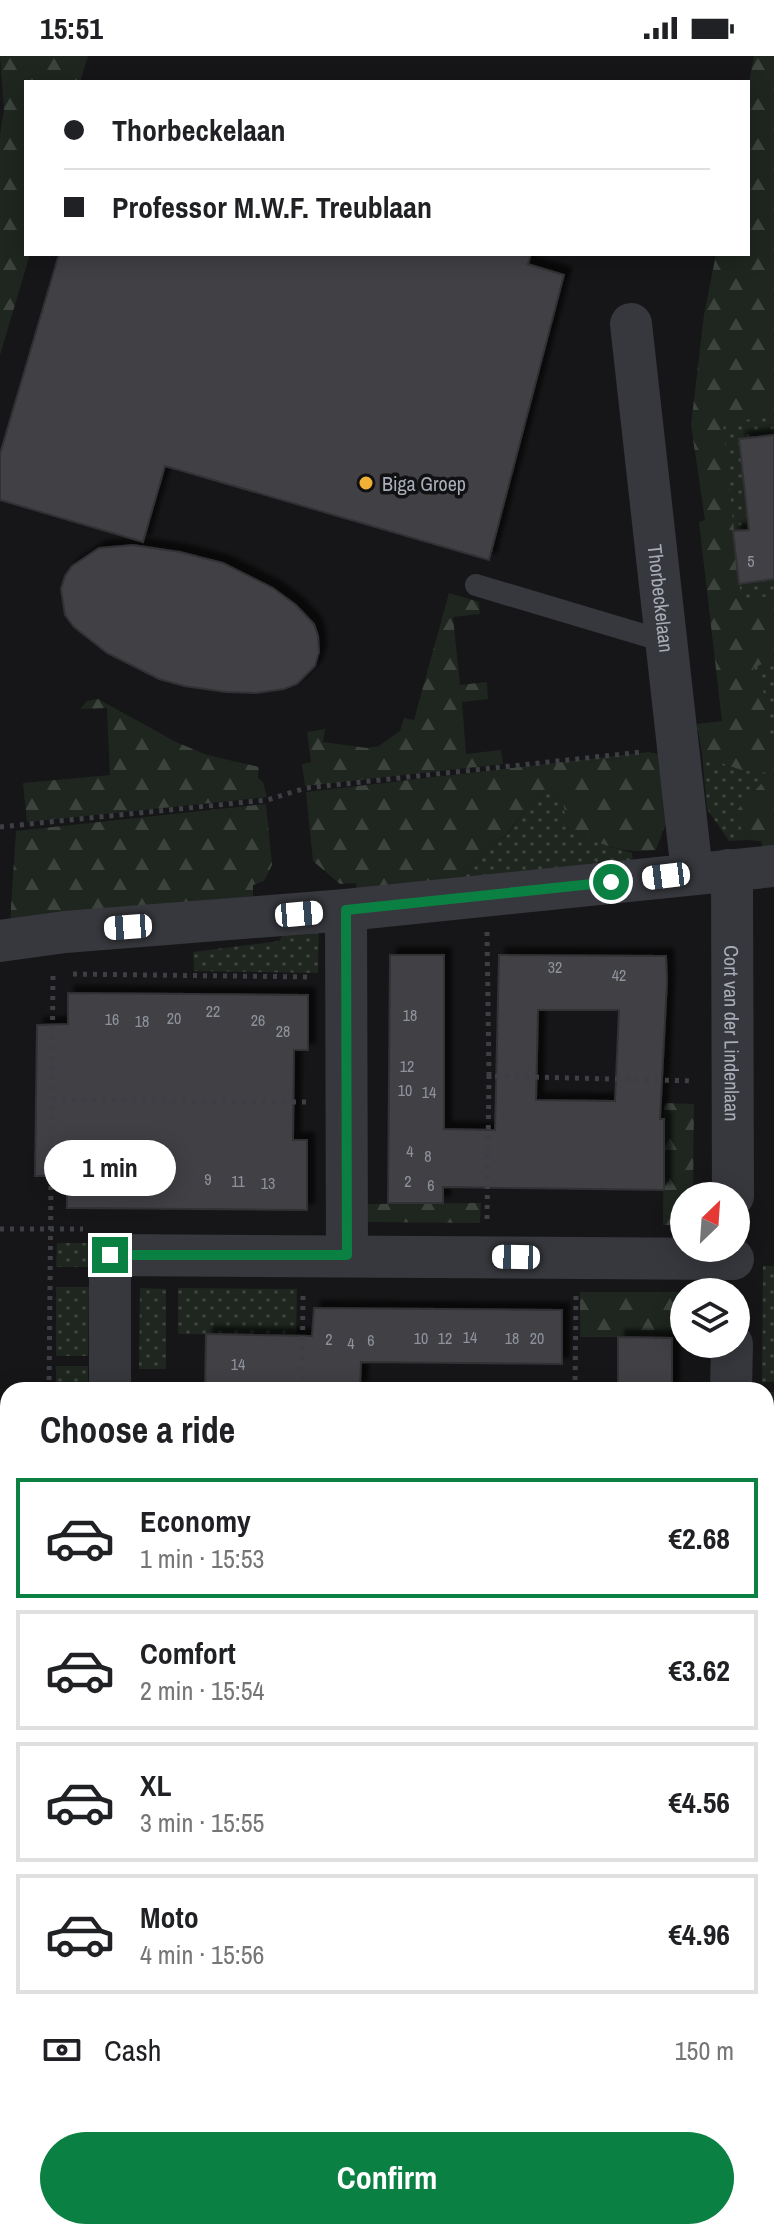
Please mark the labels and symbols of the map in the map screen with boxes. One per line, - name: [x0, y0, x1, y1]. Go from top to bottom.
- place label: Biga Groep: [382, 470, 466, 497]
- marker: Biga Groep: [357, 474, 375, 492]
- street label: Thorbeckelaan: [642, 543, 681, 654]
- house number: 5: [747, 550, 755, 572]
- car: [641, 861, 691, 891]
- route start: [593, 864, 629, 900]
- car: [274, 900, 324, 928]
- car: [103, 913, 153, 941]
- street label: Cort van der Lindenlaan: [719, 945, 746, 1121]
- house number: 32: [548, 956, 562, 978]
- house number: 42: [612, 964, 626, 986]
- house number: 22: [206, 1000, 220, 1022]
- house number: 18: [403, 1004, 417, 1026]
- house number: 20: [167, 1007, 181, 1029]
- house number: 16: [105, 1008, 119, 1030]
- house number: 26: [251, 1009, 265, 1031]
- house number: 18: [135, 1010, 149, 1032]
- house number: 28: [276, 1020, 290, 1042]
- house number: 12: [400, 1055, 414, 1077]
- house number: 10: [398, 1079, 412, 1101]
- house number: 14: [422, 1081, 436, 1103]
- callout: 1 min: [44, 1139, 176, 1195]
- house number: 4: [406, 1140, 414, 1162]
- house number: 8: [424, 1145, 432, 1167]
- house number: 9: [204, 1168, 212, 1190]
- house number: 11: [231, 1170, 246, 1192]
- house number: 2: [404, 1170, 412, 1192]
- house number: 13: [261, 1172, 275, 1194]
- house number: 6: [427, 1174, 435, 1196]
- north arrow: [670, 1182, 750, 1262]
- route end: [92, 1237, 128, 1273]
- car: [492, 1245, 540, 1269]
- house number: 14: [463, 1326, 477, 1348]
- house number: 10: [414, 1327, 428, 1349]
- house number: 12: [438, 1327, 452, 1349]
- house number: 18: [505, 1327, 519, 1349]
- house number: 20: [530, 1327, 544, 1349]
- house number: 2: [325, 1328, 333, 1350]
- house number: 6: [367, 1329, 375, 1351]
- house number: 4: [347, 1332, 355, 1354]
- house number: 14: [231, 1353, 245, 1375]

